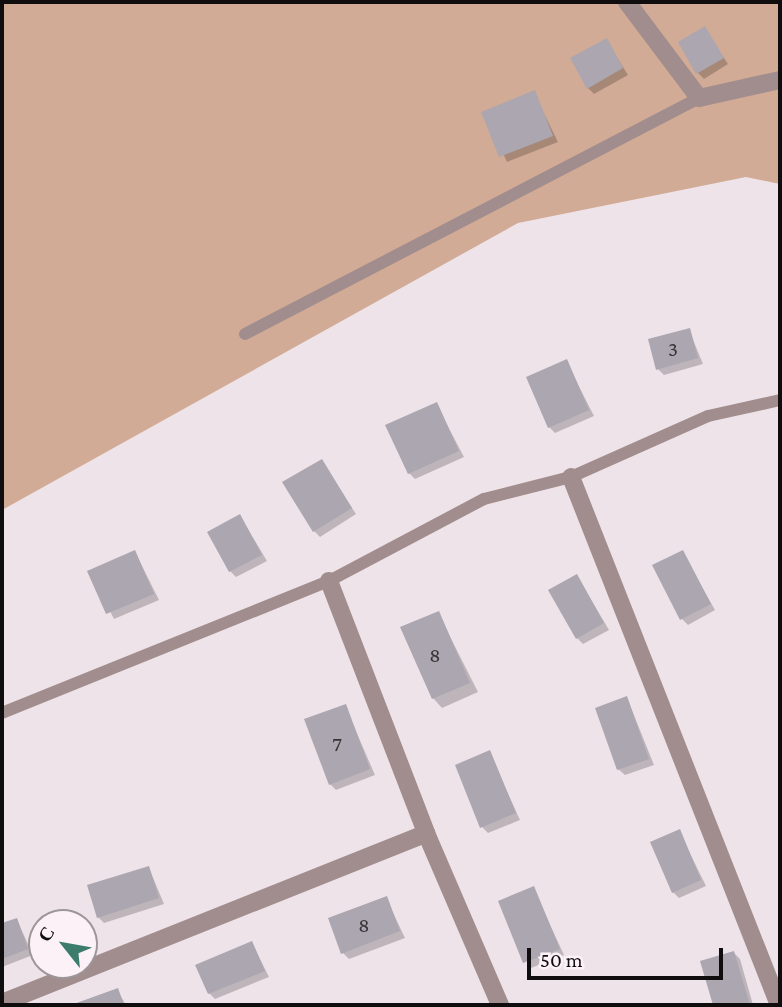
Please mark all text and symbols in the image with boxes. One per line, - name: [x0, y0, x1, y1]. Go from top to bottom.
- house number: 3: [668, 336, 678, 362]
- house number: 8: [429, 642, 441, 668]
- house number: 7: [332, 731, 342, 757]
- north arrow: [28, 909, 98, 979]
- house number: 8: [358, 912, 370, 938]
- text: С: [34, 923, 59, 945]
- scale bar: [530, 934, 726, 978]
- text: 50 m: [540, 948, 583, 972]

